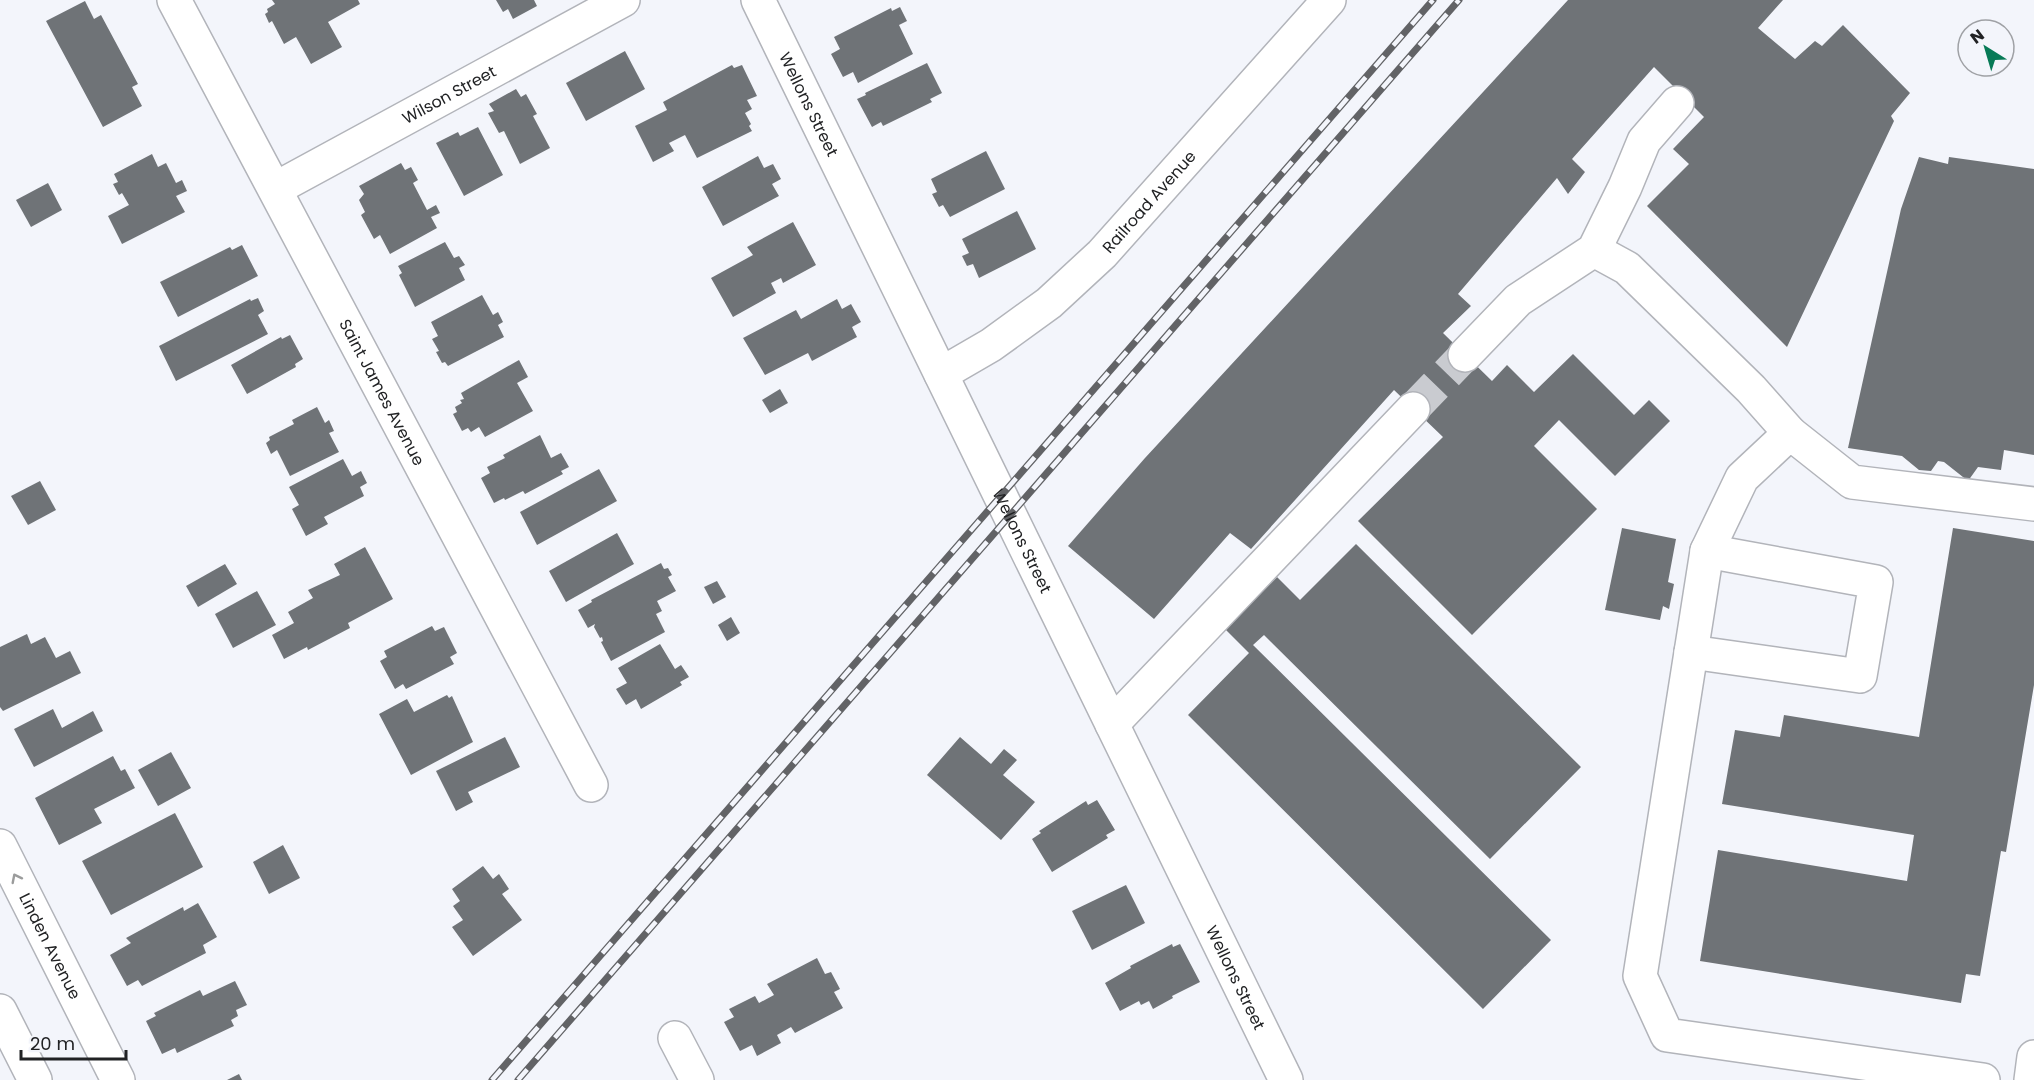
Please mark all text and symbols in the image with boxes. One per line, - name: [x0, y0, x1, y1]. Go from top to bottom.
- north arrow: [1956, 18, 2016, 78]
- text: N: [1966, 24, 1989, 49]
- street label: Wellons Street: [773, 48, 844, 161]
- street label: Wilson Street: [398, 60, 500, 130]
- street label: Railroad Avenue: [1097, 145, 1201, 258]
- street label: Saint James Avenue: [333, 315, 430, 470]
- street label: Wellons Street: [987, 485, 1057, 597]
- one-way arrow: [12, 873, 23, 884]
- street label: Linden Avenue: [13, 889, 87, 1003]
- street label: Wellons Street: [1200, 922, 1271, 1034]
- scale bar: [21, 1023, 126, 1061]
- text: 20 m: [30, 1031, 75, 1056]

